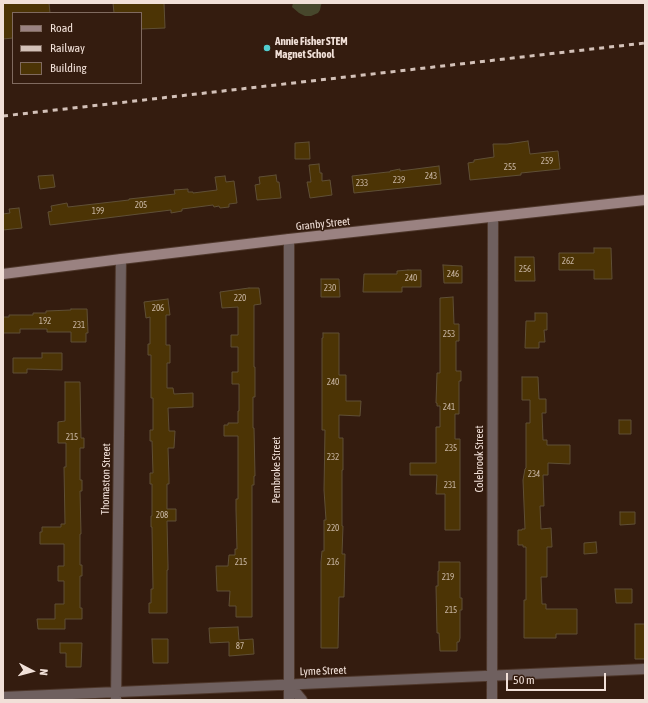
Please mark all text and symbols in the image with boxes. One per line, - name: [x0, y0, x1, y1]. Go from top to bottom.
- legend: [12, 12, 142, 84]
- text: Road: [50, 21, 73, 35]
- place label: Annie Fisher STEM Magnet School: [275, 35, 348, 61]
- text: Railway: [50, 41, 85, 55]
- marker: Annie Fisher STEM Magnet School: [262, 43, 272, 53]
- text: Building: [50, 61, 87, 75]
- house number: 259: [541, 156, 553, 166]
- house number: 255: [504, 162, 516, 172]
- house number: 243: [425, 171, 437, 181]
- house number: 239: [393, 175, 405, 185]
- house number: 233: [356, 178, 368, 188]
- house number: 205: [135, 200, 147, 210]
- house number: 199: [92, 206, 104, 216]
- street label: Granby Street: [295, 215, 351, 233]
- house number: 262: [562, 256, 574, 266]
- house number: 256: [519, 264, 531, 274]
- house number: 246: [447, 269, 459, 279]
- house number: 240: [405, 273, 417, 283]
- house number: 230: [324, 283, 336, 293]
- house number: 220: [234, 293, 246, 303]
- house number: 206: [152, 303, 164, 313]
- house number: 192: [39, 316, 51, 326]
- house number: 231: [73, 320, 85, 330]
- house number: 253: [443, 329, 455, 339]
- house number: 240: [327, 377, 339, 387]
- house number: 241: [443, 402, 455, 412]
- street label: Colebrook Street: [473, 425, 487, 493]
- house number: 215: [66, 432, 78, 442]
- street label: Pembroke Street: [270, 436, 284, 504]
- street label: Thomaston Street: [99, 443, 113, 515]
- house number: 235: [445, 443, 457, 453]
- house number: 232: [327, 452, 339, 462]
- house number: 234: [528, 469, 540, 479]
- house number: 231: [444, 480, 456, 490]
- house number: 208: [156, 510, 168, 520]
- house number: 220: [327, 523, 339, 533]
- house number: 215: [235, 557, 247, 567]
- house number: 216: [327, 557, 339, 567]
- house number: 219: [442, 572, 454, 582]
- house number: 215: [445, 605, 457, 615]
- house number: 87: [236, 641, 244, 651]
- north arrow: [12, 651, 52, 691]
- street label: Lyme Street: [299, 664, 347, 678]
- scale bar: [508, 665, 608, 691]
- text: N: [38, 668, 50, 676]
- text: 50 m: [513, 673, 535, 687]

